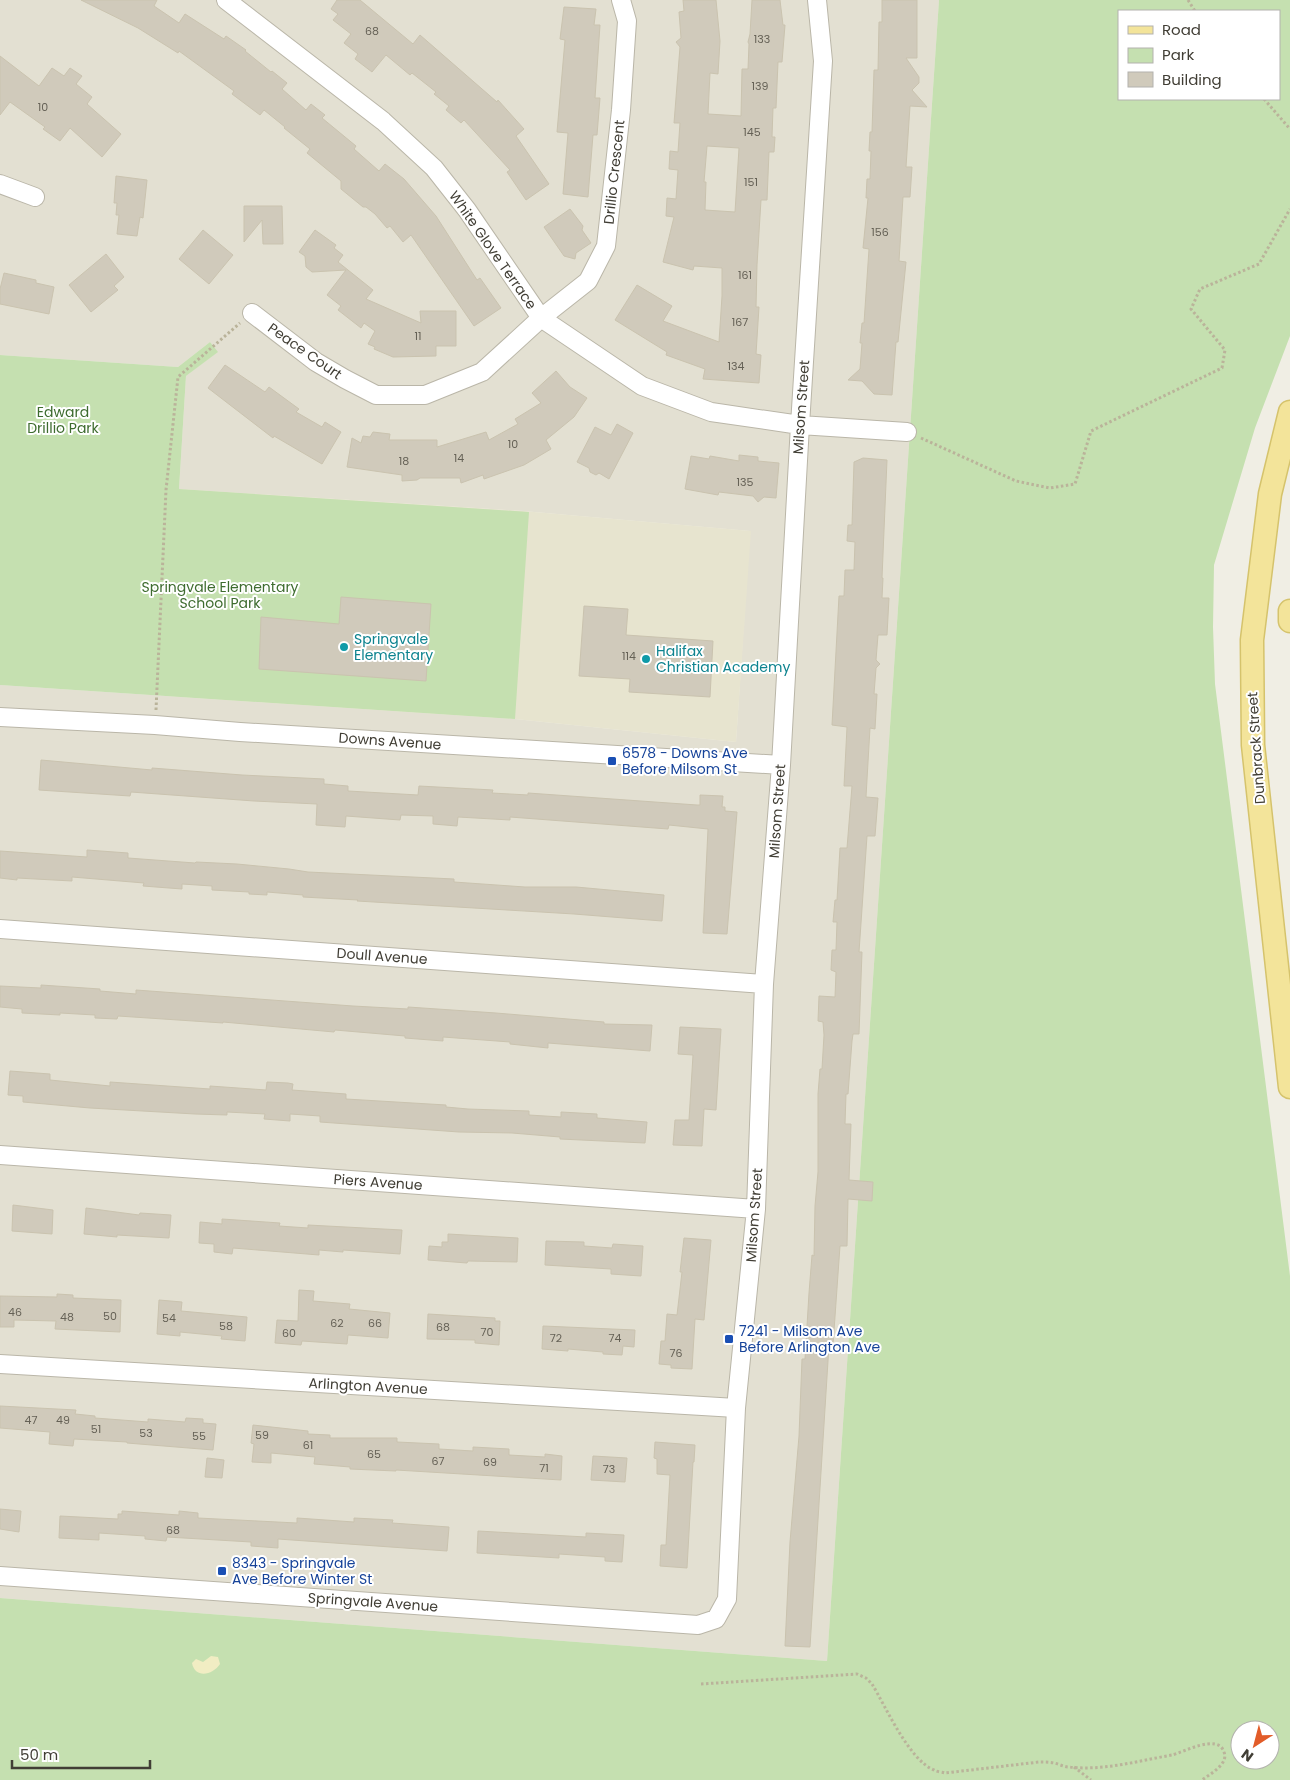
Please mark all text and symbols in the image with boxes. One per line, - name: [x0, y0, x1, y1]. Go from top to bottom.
- legend: [1118, 10, 1280, 100]
- text: Road: [1162, 19, 1201, 40]
- house number: 68: [365, 23, 379, 39]
- house number: 133: [754, 31, 770, 47]
- text: Park: [1162, 44, 1194, 65]
- text: Building: [1162, 69, 1222, 90]
- house number: 139: [752, 78, 769, 94]
- house number: 10: [38, 99, 48, 115]
- street label: Drillio Crescent: [599, 119, 629, 225]
- house number: 145: [743, 124, 761, 140]
- house number: 151: [744, 174, 758, 190]
- street label: White Glove Terrace: [445, 187, 542, 314]
- house number: 156: [871, 224, 889, 240]
- house number: 161: [738, 267, 752, 283]
- house number: 167: [732, 314, 748, 330]
- street label: Peace Court: [264, 318, 346, 384]
- house number: 11: [414, 328, 422, 344]
- house number: 134: [728, 358, 745, 374]
- street label: Milsom Street: [788, 359, 814, 455]
- park label: Edward Drillio Park: [27, 402, 100, 438]
- house number: 10: [508, 436, 518, 452]
- house number: 14: [454, 450, 464, 466]
- house number: 18: [399, 453, 409, 469]
- house number: 135: [737, 474, 754, 490]
- park label: Springvale Elementary School Park: [142, 577, 299, 613]
- place label: Springvale Elementary: [354, 629, 433, 665]
- marker: Springvale Elementary: [338, 641, 350, 653]
- place label: Halifax Christian Academy: [656, 641, 790, 677]
- house number: 114: [622, 648, 636, 664]
- marker: Halifax Christian Academy: [640, 653, 652, 665]
- street label: Dunbrack Street: [1242, 691, 1270, 805]
- street label: Downs Avenue: [338, 727, 442, 755]
- place label: 6578 - Downs Ave Before Milsom St: [622, 743, 748, 779]
- marker: 6578 - Downs Ave Before Milsom St: [606, 755, 618, 767]
- street label: Milsom Street: [764, 763, 790, 859]
- street label: Doull Avenue: [336, 943, 428, 969]
- street label: Milsom Street: [741, 1167, 767, 1263]
- street label: Piers Avenue: [333, 1169, 423, 1195]
- house number: 46: [8, 1304, 22, 1320]
- house number: 50: [103, 1308, 117, 1324]
- house number: 48: [60, 1309, 74, 1325]
- house number: 54: [162, 1310, 176, 1326]
- house number: 62: [330, 1315, 344, 1331]
- house number: 66: [368, 1315, 382, 1331]
- house number: 58: [219, 1318, 233, 1334]
- house number: 68: [436, 1319, 450, 1335]
- place label: 7241 - Milsom Ave Before Arlington Ave: [739, 1321, 880, 1357]
- house number: 70: [481, 1324, 494, 1340]
- house number: 60: [282, 1325, 296, 1341]
- house number: 72: [550, 1330, 562, 1346]
- house number: 74: [609, 1330, 622, 1346]
- marker: 7241 - Milsom Ave Before Arlington Ave: [723, 1333, 735, 1345]
- house number: 76: [670, 1345, 683, 1361]
- street label: Arlington Avenue: [308, 1373, 428, 1399]
- house number: 47: [25, 1412, 37, 1428]
- house number: 49: [56, 1412, 70, 1428]
- house number: 51: [91, 1421, 101, 1437]
- house number: 53: [139, 1425, 153, 1441]
- house number: 59: [255, 1427, 269, 1443]
- house number: 55: [192, 1428, 206, 1444]
- house number: 61: [303, 1437, 313, 1453]
- house number: 65: [367, 1446, 381, 1462]
- house number: 67: [432, 1453, 445, 1469]
- house number: 69: [483, 1454, 497, 1470]
- house number: 71: [539, 1460, 549, 1476]
- house number: 73: [603, 1461, 615, 1477]
- house number: 68: [166, 1522, 180, 1538]
- place label: 8343 - Springvale Ave Before Winter St: [232, 1553, 372, 1589]
- marker: 8343 - Springvale Ave Before Winter St: [216, 1565, 228, 1577]
- street label: Springvale Avenue: [307, 1587, 439, 1617]
- north arrow: [1230, 1720, 1280, 1770]
- scale bar: [12, 1738, 150, 1770]
- text: 50 m: [20, 1744, 58, 1765]
- text: N: [1237, 1744, 1257, 1767]

